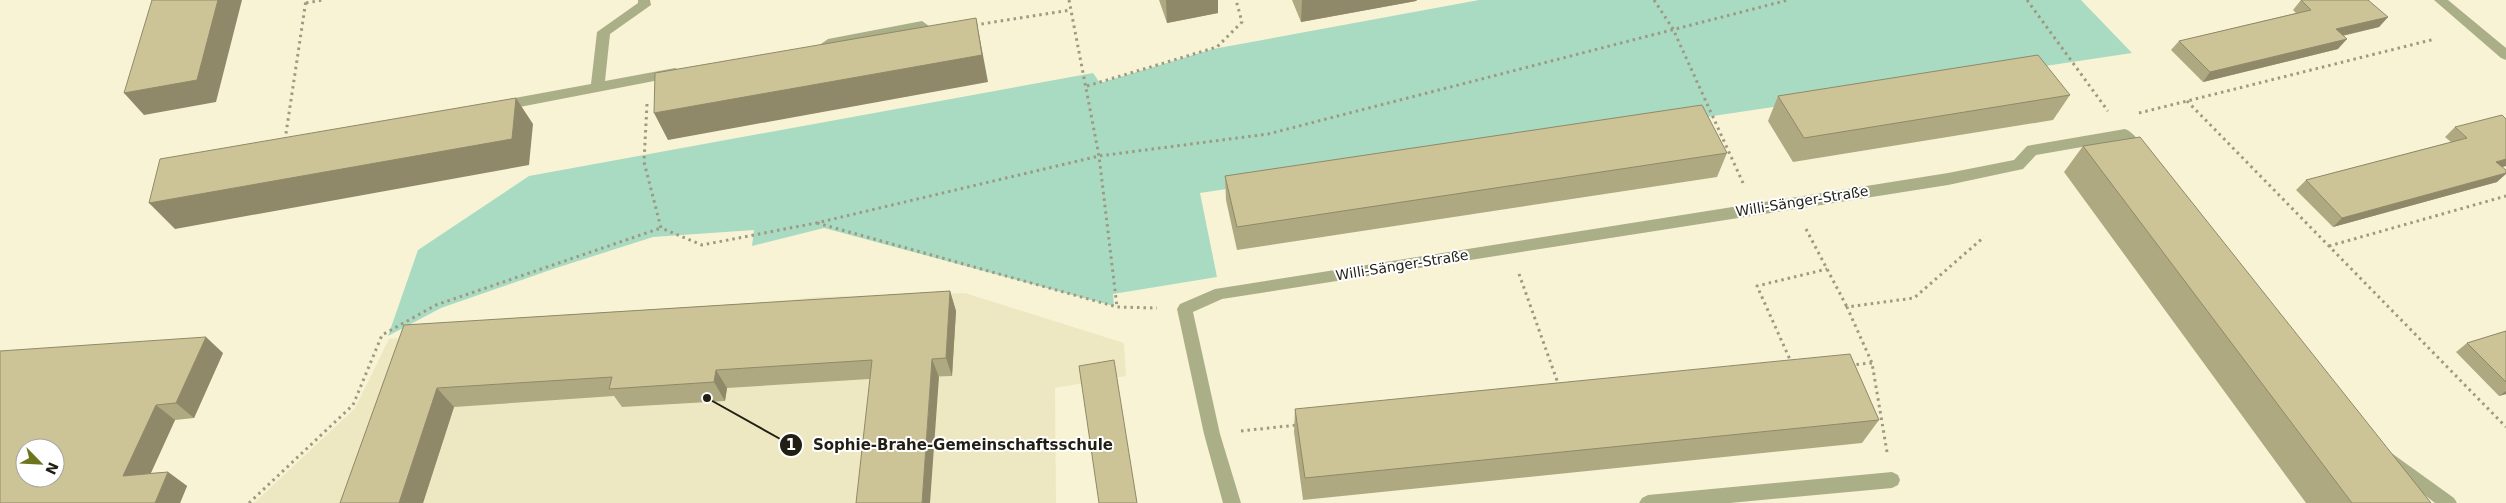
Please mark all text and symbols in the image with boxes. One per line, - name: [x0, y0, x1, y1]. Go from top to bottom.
- street label: Willi-Sänger-Straße: [1735, 183, 1869, 219]
- street label: Willi-Sänger-Straße: [1335, 247, 1469, 283]
- callout: Sophie-Brahe-Gemeinschaftsschule: [778, 430, 1123, 460]
- text: 1: [786, 436, 796, 454]
- text: Sophie-Brahe-Gemeinschaftsschule: [813, 436, 1113, 454]
- north arrow: [15, 438, 65, 488]
- text: N: [42, 460, 62, 477]

